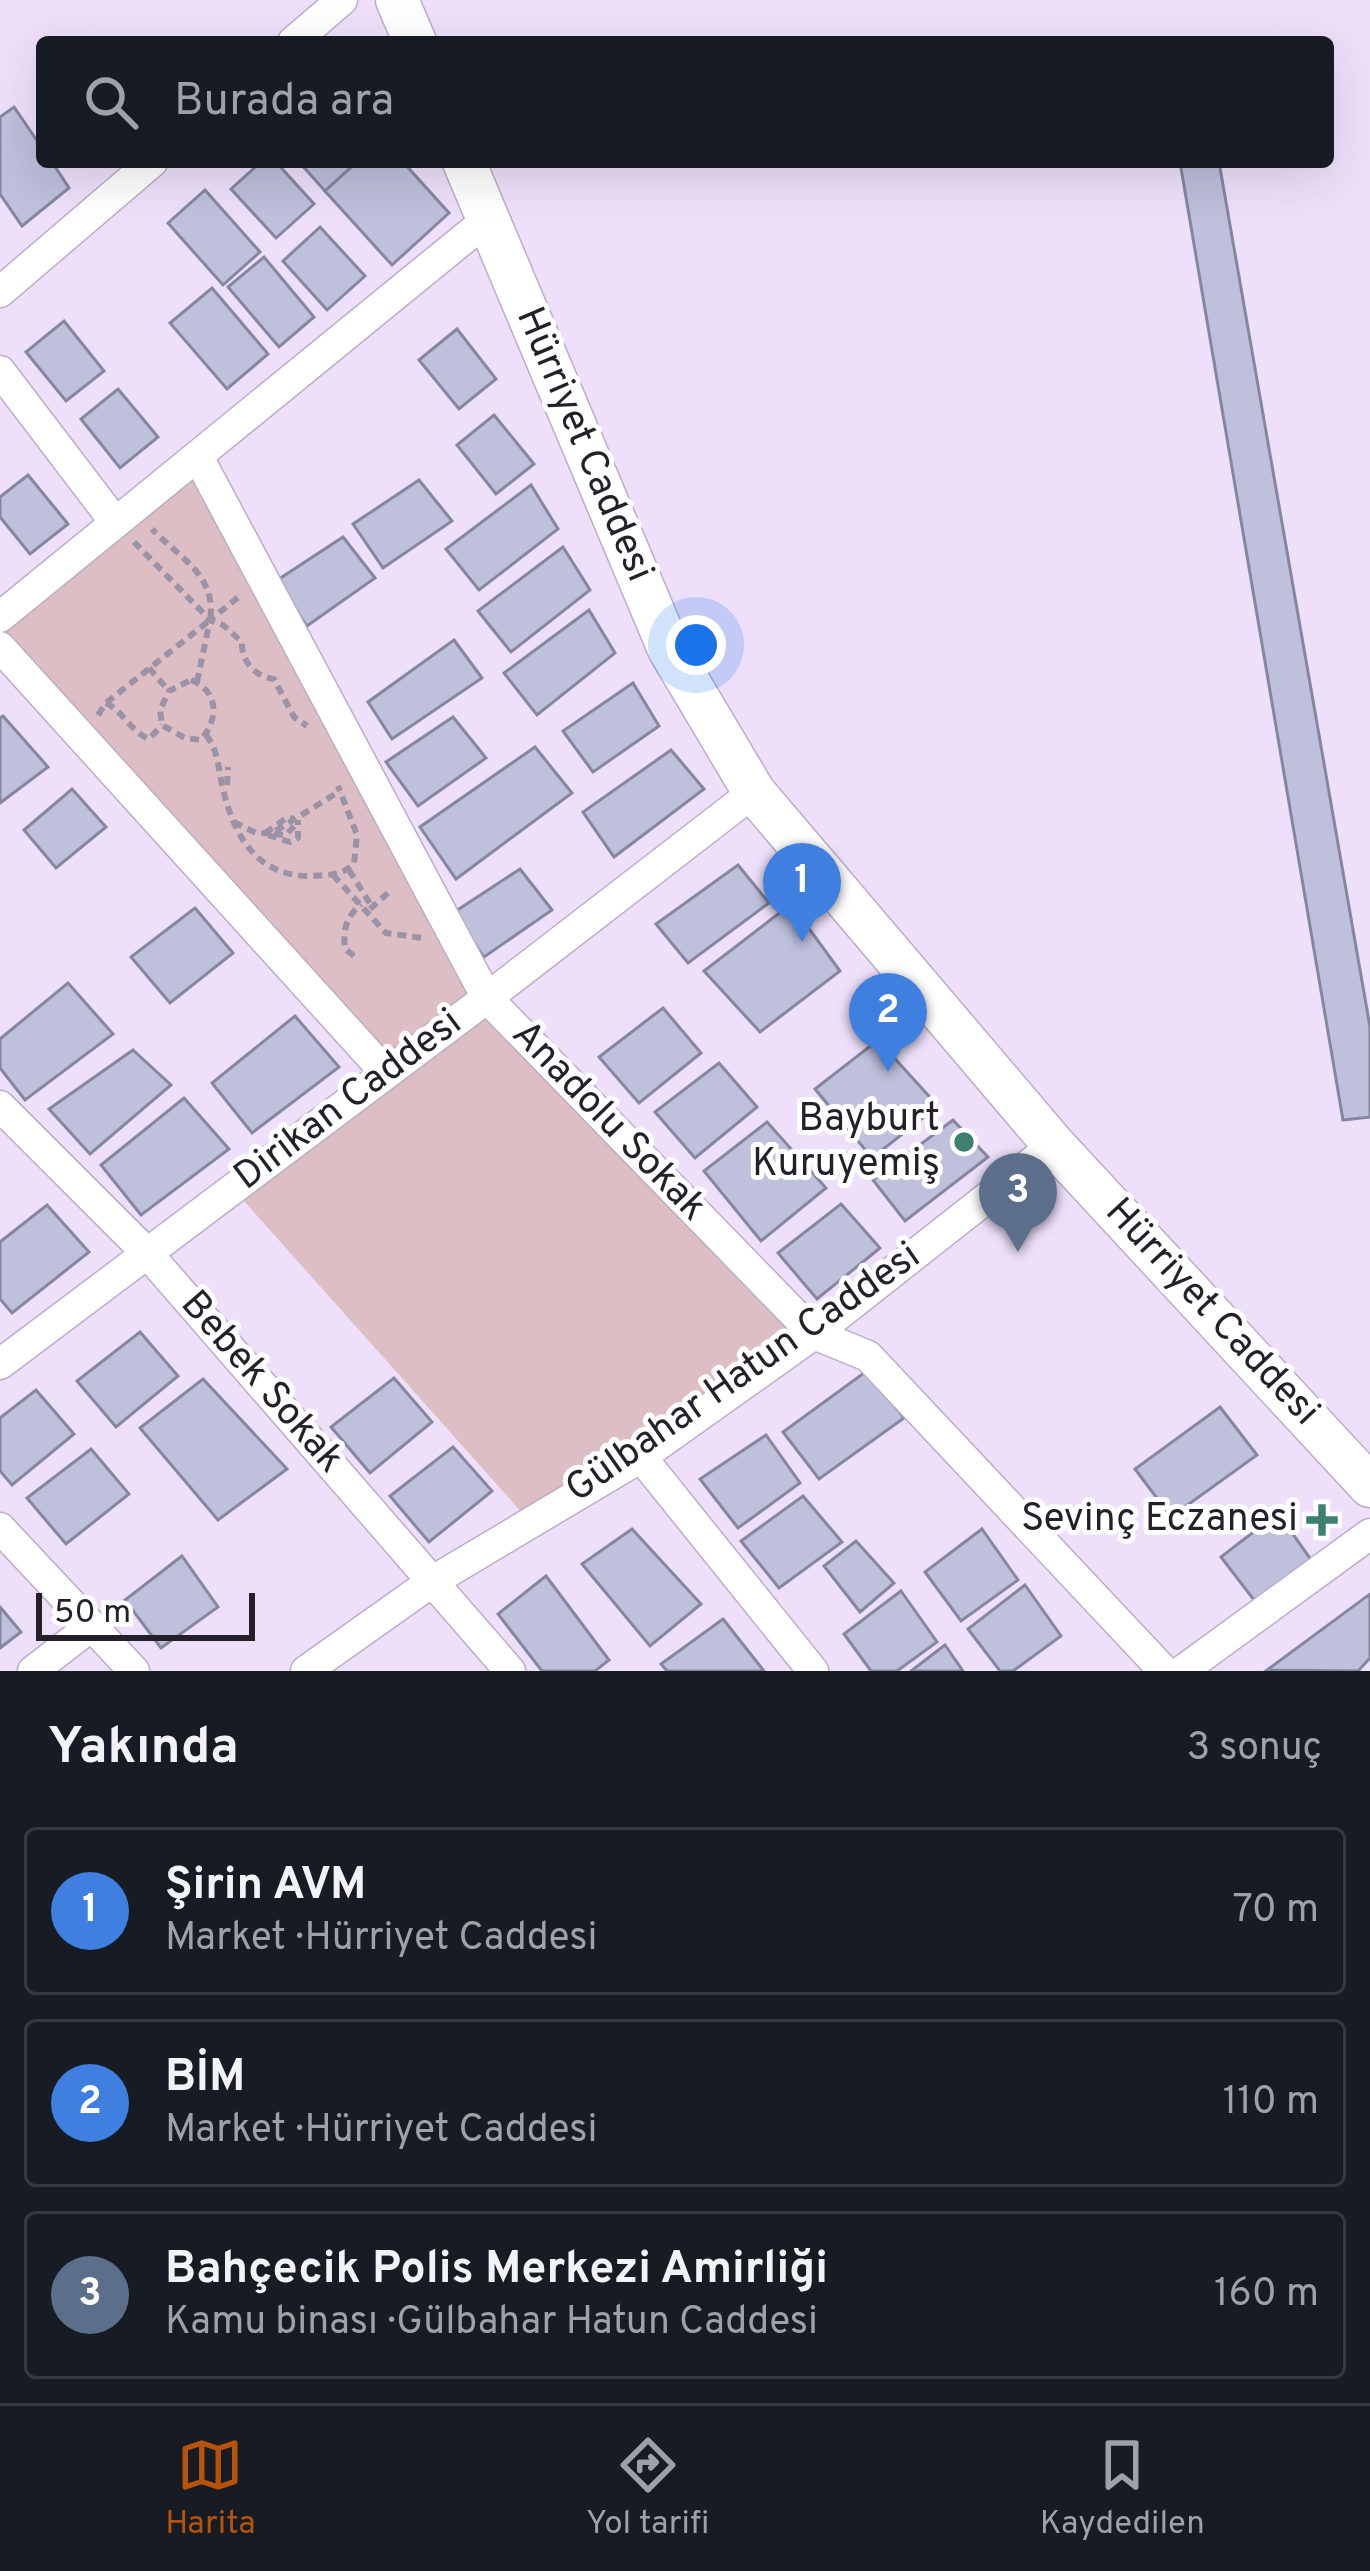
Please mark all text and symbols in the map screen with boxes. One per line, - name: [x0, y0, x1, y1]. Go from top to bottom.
- search box: [36, 36, 1334, 168]
- icon: search: [78, 69, 144, 135]
- text: Burada ara: [174, 74, 394, 131]
- street label: Hürriyet Caddesi: [503, 301, 663, 589]
- your location: [666, 615, 726, 675]
- pin: 1: [763, 843, 841, 942]
- pin: 2: [849, 973, 927, 1072]
- street label: Dirikan Caddesi: [226, 1000, 472, 1202]
- street label: Anadolu Sokak: [500, 1011, 716, 1233]
- place label: Bayburt Kuruyemiş: [752, 1096, 940, 1190]
- marker: Bayburt Kuruyemiş: [951, 1129, 977, 1155]
- pin: 3: [979, 1153, 1057, 1252]
- street label: Hürriyet Caddesi: [1093, 1189, 1329, 1437]
- street label: Gülbahar Hatun Caddesi: [557, 1233, 931, 1515]
- street label: Bebek Sokak: [168, 1282, 354, 1484]
- place label: Sevinç Eczanesi: [1021, 1496, 1298, 1545]
- marker: Sevinç Eczanesi: [1309, 1507, 1335, 1533]
- scale bar: [36, 1587, 255, 1640]
- text: 50 m: [54, 1593, 131, 1635]
- text: Yakında: [48, 1717, 239, 1782]
- text: 3 sonuç: [1187, 1725, 1322, 1774]
- text: Şirin AVM: [165, 1858, 366, 1915]
- text: 1: [82, 1887, 98, 1936]
- text: 70 m: [1233, 1887, 1319, 1936]
- text: Market · Hürriyet Caddesi: [165, 1915, 597, 1964]
- text: BİM: [165, 2050, 246, 2107]
- text: 2: [78, 2079, 102, 2128]
- text: 110 m: [1223, 2079, 1319, 2128]
- text: Market · Hürriyet Caddesi: [165, 2107, 597, 2156]
- text: Bahçecik Polis Merkezi Amirliği: [165, 2242, 828, 2299]
- text: 3: [78, 2271, 102, 2320]
- text: 160 m: [1214, 2271, 1319, 2320]
- text: Kamu binası · Gülbahar Hatun Caddesi: [165, 2299, 818, 2348]
- tab: Harita: [165, 2432, 256, 2546]
- tab: Yol tarifi: [586, 2432, 709, 2546]
- tab: Kaydedilen: [1040, 2432, 1205, 2546]

